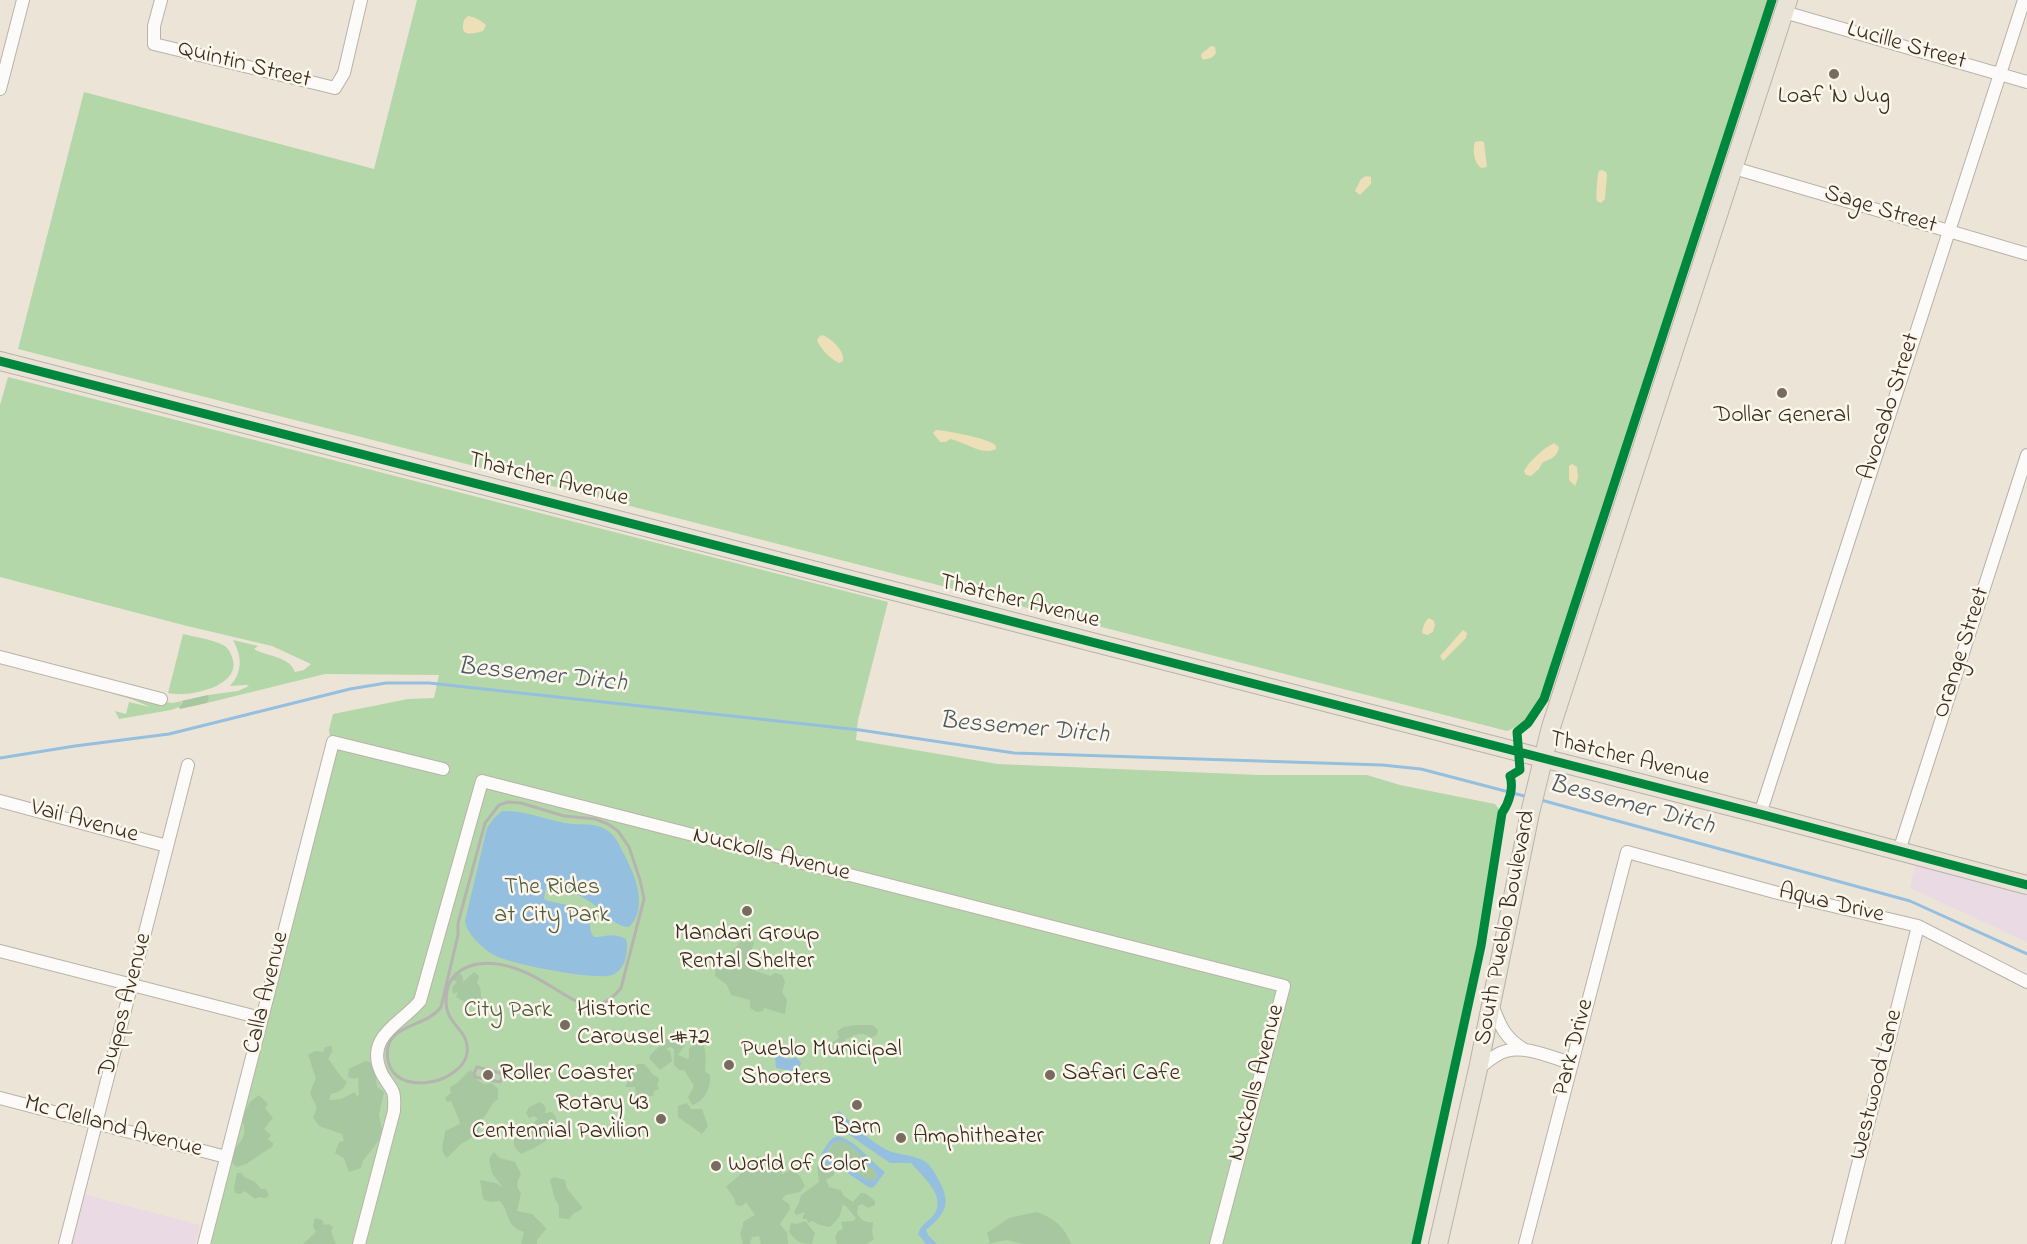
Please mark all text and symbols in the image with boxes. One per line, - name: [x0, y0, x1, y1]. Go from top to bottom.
- street label: Lucille Street: [1843, 16, 1969, 78]
- street label: Quintin Street: [175, 36, 313, 96]
- marker: Loaf 'N Jug: [1827, 67, 1841, 81]
- place label: Loaf 'N Jug: [1778, 84, 1890, 112]
- street label: Sage Street: [1820, 180, 1940, 242]
- street label: Avocado Street: [1854, 330, 1928, 484]
- marker: Dollar General: [1775, 386, 1789, 400]
- place label: Dollar General: [1714, 403, 1850, 431]
- street label: Thatcher Avenue: [465, 447, 631, 515]
- street label: Thatcher Avenue: [936, 569, 1102, 637]
- street label: Orange Street: [1928, 584, 1998, 722]
- water label: Bessemer Ditch: [456, 653, 628, 701]
- water label: Bessemer Ditch: [938, 707, 1110, 753]
- street label: Thatcher Avenue: [1546, 726, 1712, 794]
- water label: Bessemer Ditch: [1545, 770, 1717, 844]
- street label: Vail Avenue: [27, 795, 141, 851]
- street label: South Pueblo Boulevard: [1470, 808, 1544, 1048]
- street label: Nuckolls Avenue: [689, 823, 853, 889]
- park label: The Rides at City Park: [494, 875, 610, 931]
- street label: Aqua Drive: [1775, 879, 1887, 931]
- marker: Mandari Group Rental Shelter: [740, 904, 754, 918]
- place label: Mandari Group Rental Shelter: [674, 921, 820, 977]
- street label: Calla Avenue: [239, 929, 297, 1057]
- street label: Dupps Avenue: [94, 930, 160, 1080]
- street label: Park Drive: [1548, 996, 1602, 1100]
- place label: Historic Carousel #72: [577, 997, 710, 1053]
- park label: City Park: [464, 998, 552, 1026]
- street label: Nuckolls Avenue: [1223, 1002, 1293, 1164]
- street label: Westwood Lane: [1845, 1007, 1911, 1163]
- marker: Historic Carousel #72: [558, 1018, 572, 1032]
- place label: Pueblo Municipal Shooters: [741, 1037, 902, 1093]
- marker: Pueblo Municipal Shooters: [722, 1058, 736, 1072]
- place label: Roller Coaster: [500, 1061, 634, 1089]
- place label: Safari Cafe: [1062, 1061, 1180, 1089]
- marker: Roller Coaster: [481, 1068, 495, 1082]
- marker: Safari Cafe: [1043, 1068, 1057, 1082]
- street label: Mc Clelland Avenue: [21, 1090, 205, 1166]
- place label: Rotary 43 Centennial Pavilion: [472, 1091, 649, 1147]
- marker: Barn: [850, 1098, 864, 1112]
- marker: Rotary 43 Centennial Pavilion: [654, 1112, 668, 1126]
- place label: Barn: [833, 1115, 881, 1143]
- place label: Amphitheater: [913, 1124, 1044, 1152]
- marker: Amphitheater: [894, 1131, 908, 1145]
- place label: World of Color: [728, 1152, 869, 1180]
- marker: World of Color: [709, 1159, 723, 1173]

